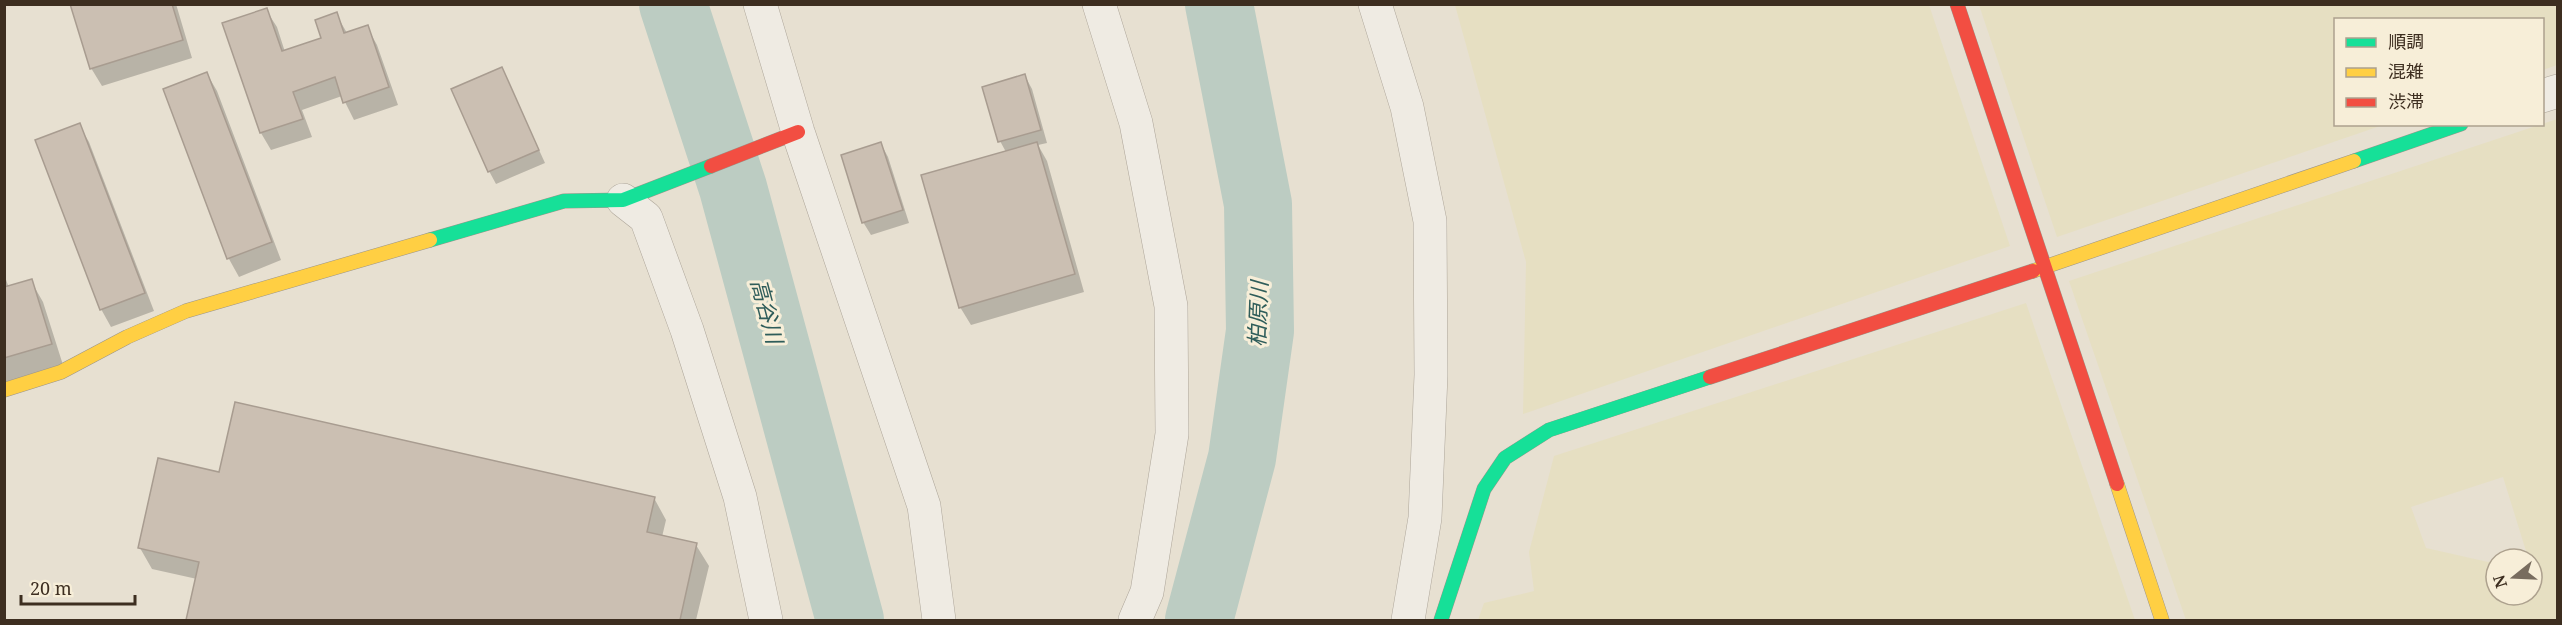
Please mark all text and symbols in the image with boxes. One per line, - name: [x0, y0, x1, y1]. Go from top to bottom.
- legend: [2334, 18, 2544, 126]
- text: 順調: [2388, 29, 2424, 53]
- text: 混雑: [2388, 59, 2424, 83]
- text: 渋滞: [2388, 89, 2424, 113]
- water label: 高谷川: [745, 275, 792, 348]
- water label: 柏原川: [1241, 278, 1273, 347]
- north arrow: [2484, 547, 2544, 607]
- scale bar: [21, 568, 135, 606]
- text: N: [2487, 572, 2512, 591]
- text: 20 m: [30, 576, 72, 600]

